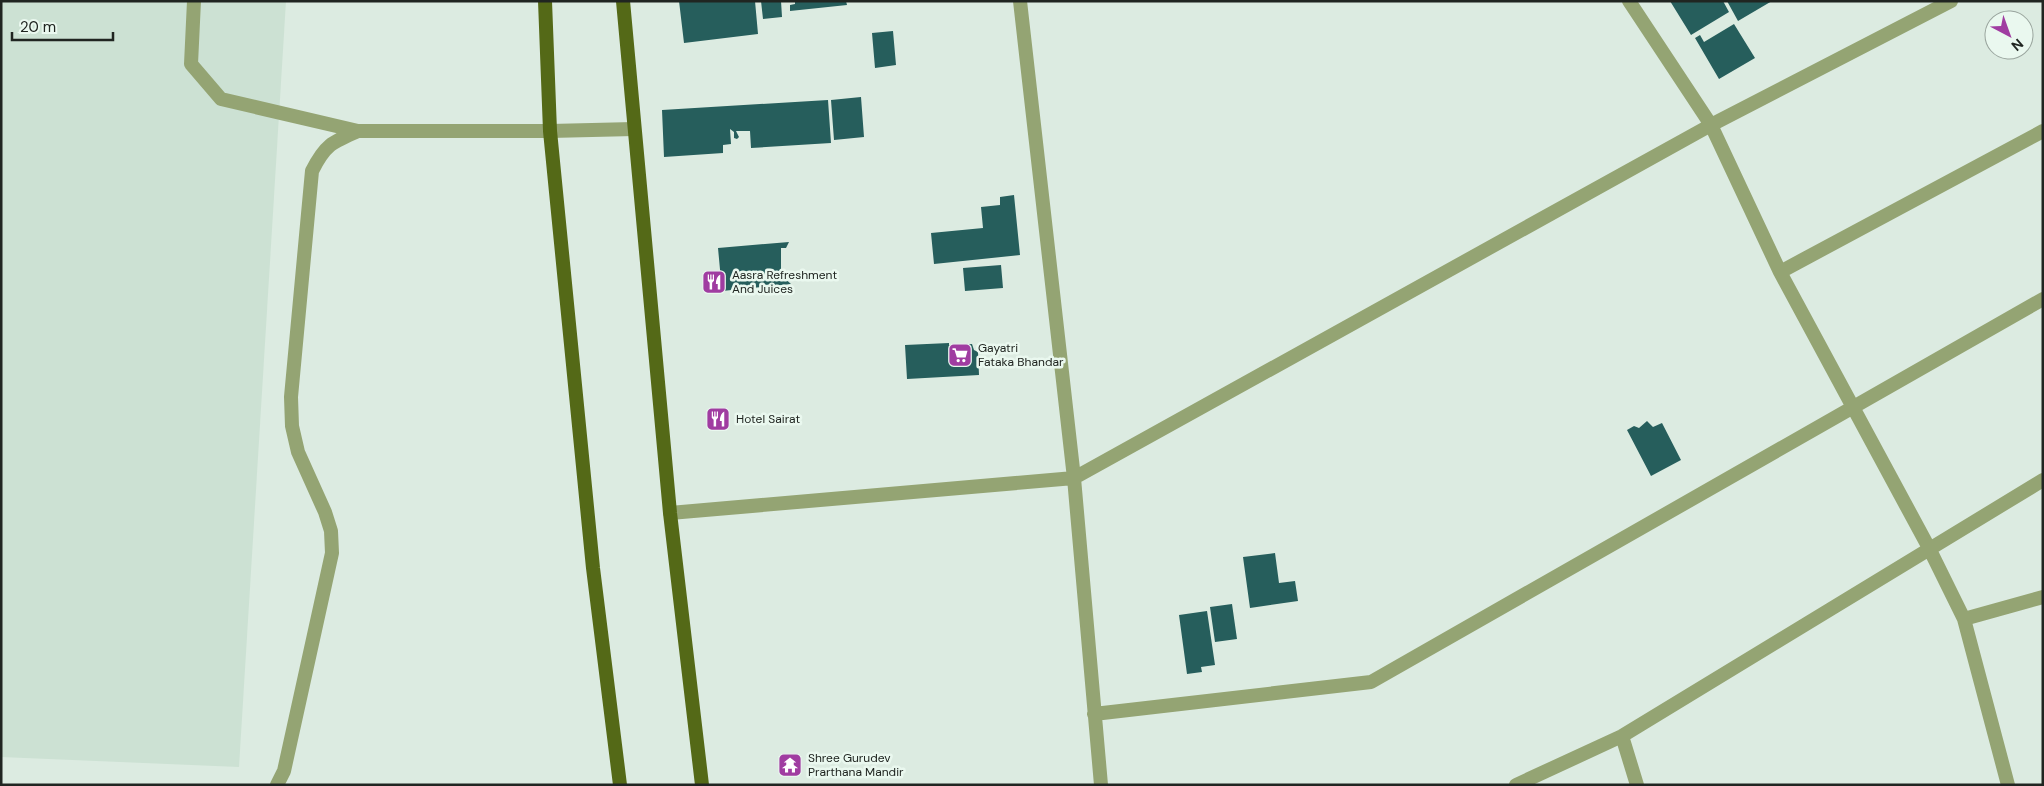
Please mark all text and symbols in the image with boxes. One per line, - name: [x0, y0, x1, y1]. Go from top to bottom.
- scale bar: [12, 10, 114, 42]
- north arrow: [1984, 10, 2034, 60]
- text: 20 m: [20, 17, 56, 37]
- text: N: [2008, 35, 2027, 55]
- place label: Aasra Refreshment And Juices: [732, 267, 837, 297]
- restaurant icon: Aasra Refreshment And Juices: [701, 269, 727, 295]
- place label: Gayatri Fataka Bhandar: [978, 340, 1064, 370]
- supermarket icon: Gayatri Fataka Bhandar: [947, 342, 973, 368]
- restaurant icon: Hotel Sairat: [705, 406, 731, 432]
- place label: Hotel Sairat: [736, 411, 800, 427]
- place label: Shree Gurudev Prarthana Mandir: [808, 750, 904, 780]
- temple icon: Shree Gurudev Prarthana Mandir: [777, 752, 803, 778]

